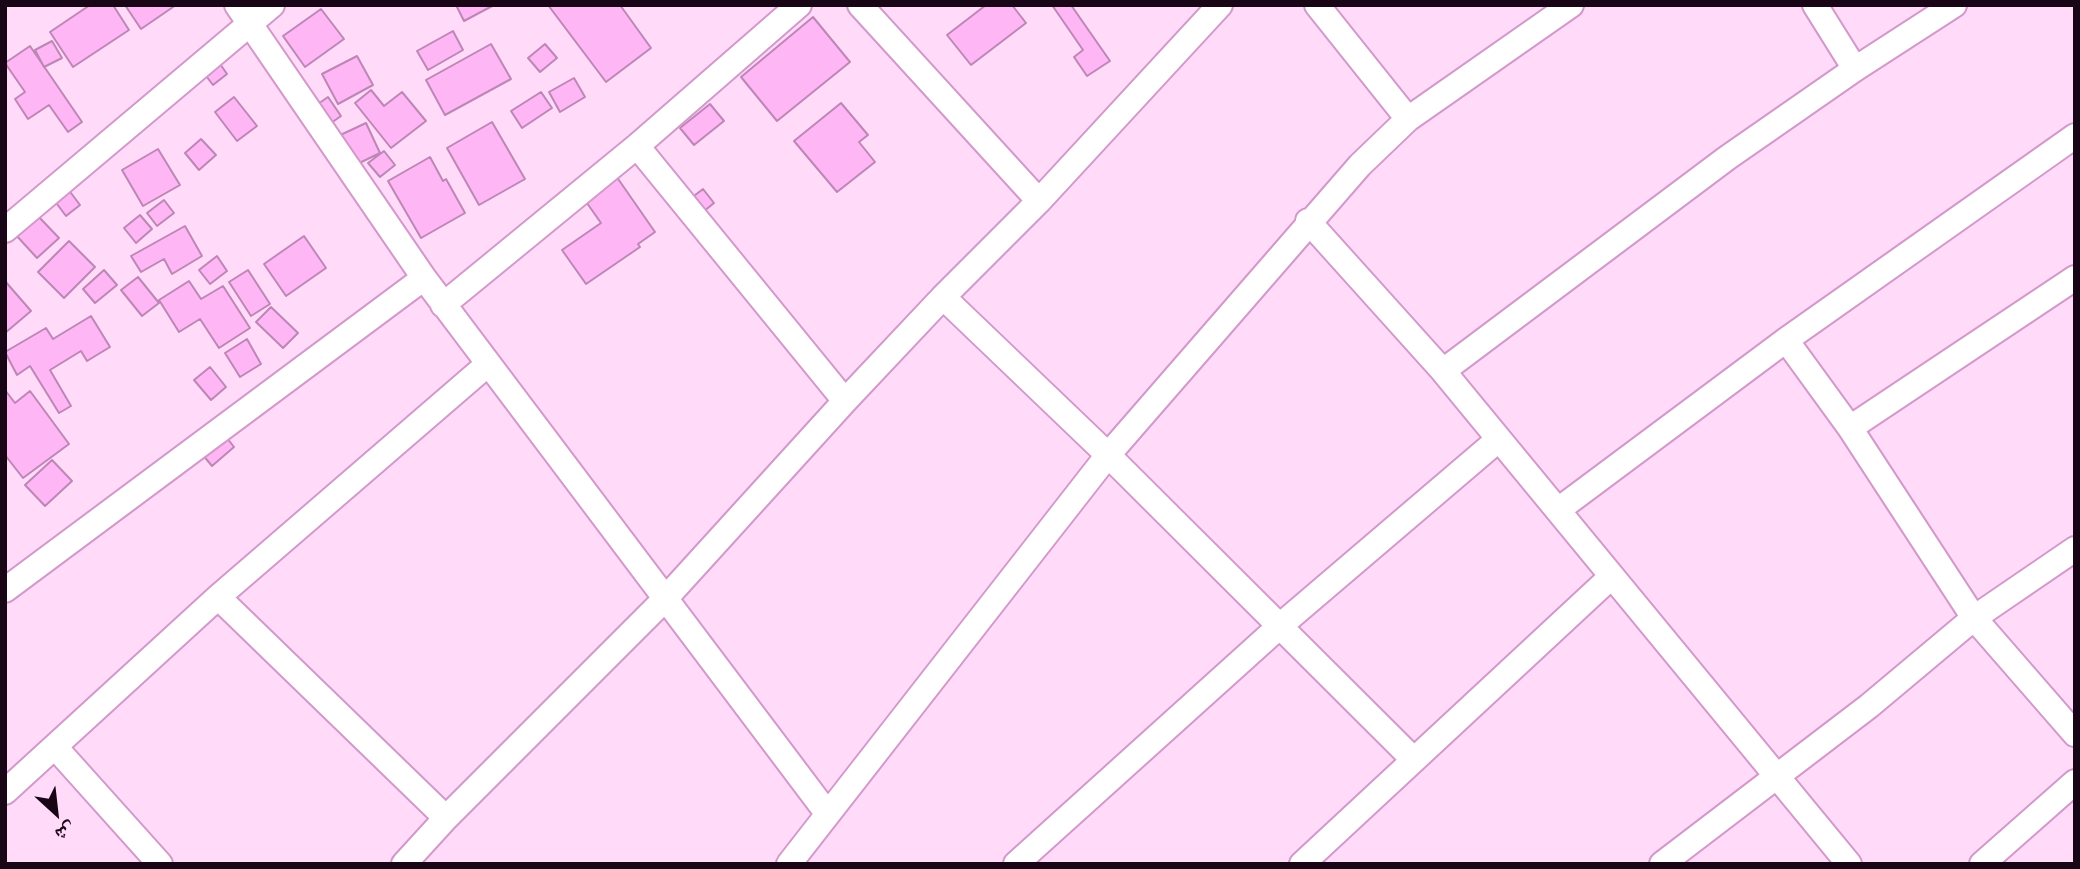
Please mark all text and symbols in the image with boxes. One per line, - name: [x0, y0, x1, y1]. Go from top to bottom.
- north arrow: [21, 778, 91, 848]
- text: ش: [52, 817, 80, 847]

